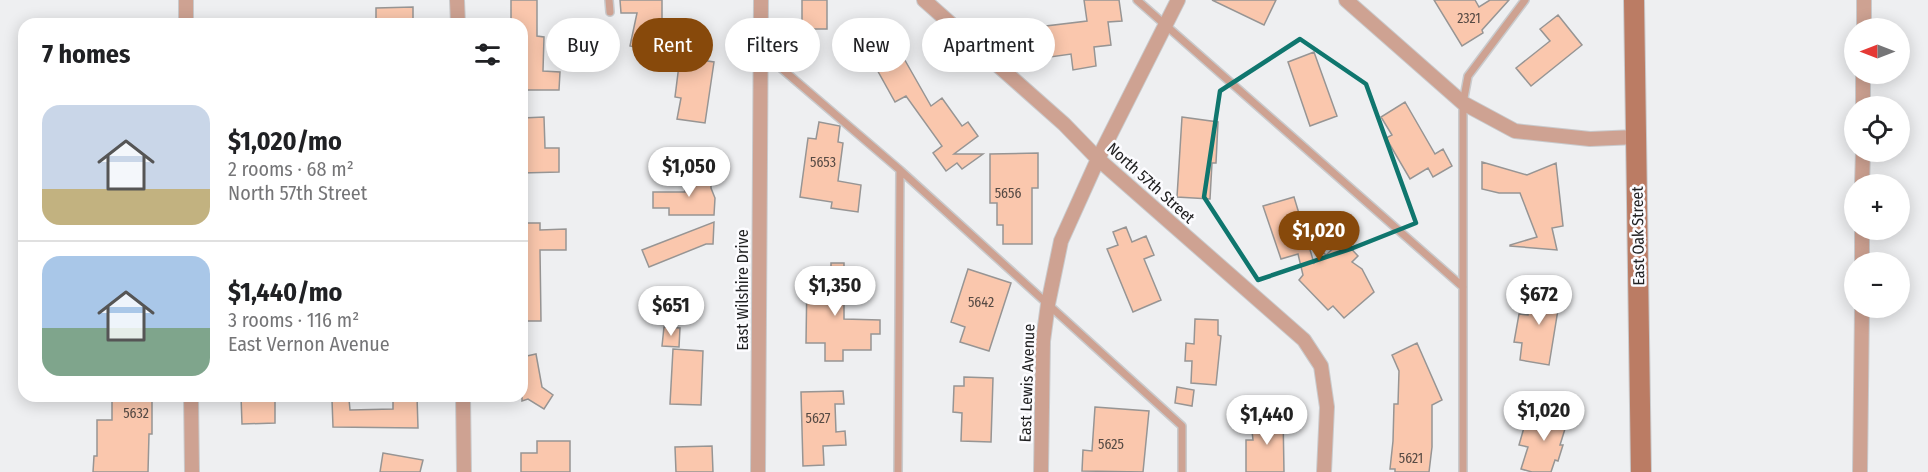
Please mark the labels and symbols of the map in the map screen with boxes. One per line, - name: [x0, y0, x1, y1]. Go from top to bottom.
- house number: 2321: [1457, 10, 1481, 27]
- north arrow: [1844, 18, 1910, 84]
- street label: North 57th Street: [1103, 139, 1199, 228]
- pin: $1,050: [640, 147, 738, 198]
- house number: 5653: [810, 154, 836, 171]
- house number: 5656: [995, 185, 1021, 202]
- street label: East Oak Street: [1628, 185, 1648, 286]
- pin: $1,020: [1270, 211, 1368, 262]
- street label: East Wilshire Drive: [733, 229, 752, 351]
- pin: $1,350: [786, 266, 884, 317]
- pin: $672: [1503, 275, 1575, 326]
- pin: $651: [635, 286, 707, 337]
- house number: 5642: [968, 294, 994, 311]
- street label: East Lewis Avenue: [1015, 323, 1039, 443]
- pin: $1,020: [1495, 391, 1593, 442]
- pin: $1,440: [1218, 395, 1316, 446]
- house number: 5632: [123, 405, 149, 422]
- house number: 5627: [806, 410, 831, 427]
- house number: 5625: [1098, 436, 1124, 453]
- house number: 5621: [1399, 450, 1423, 467]

